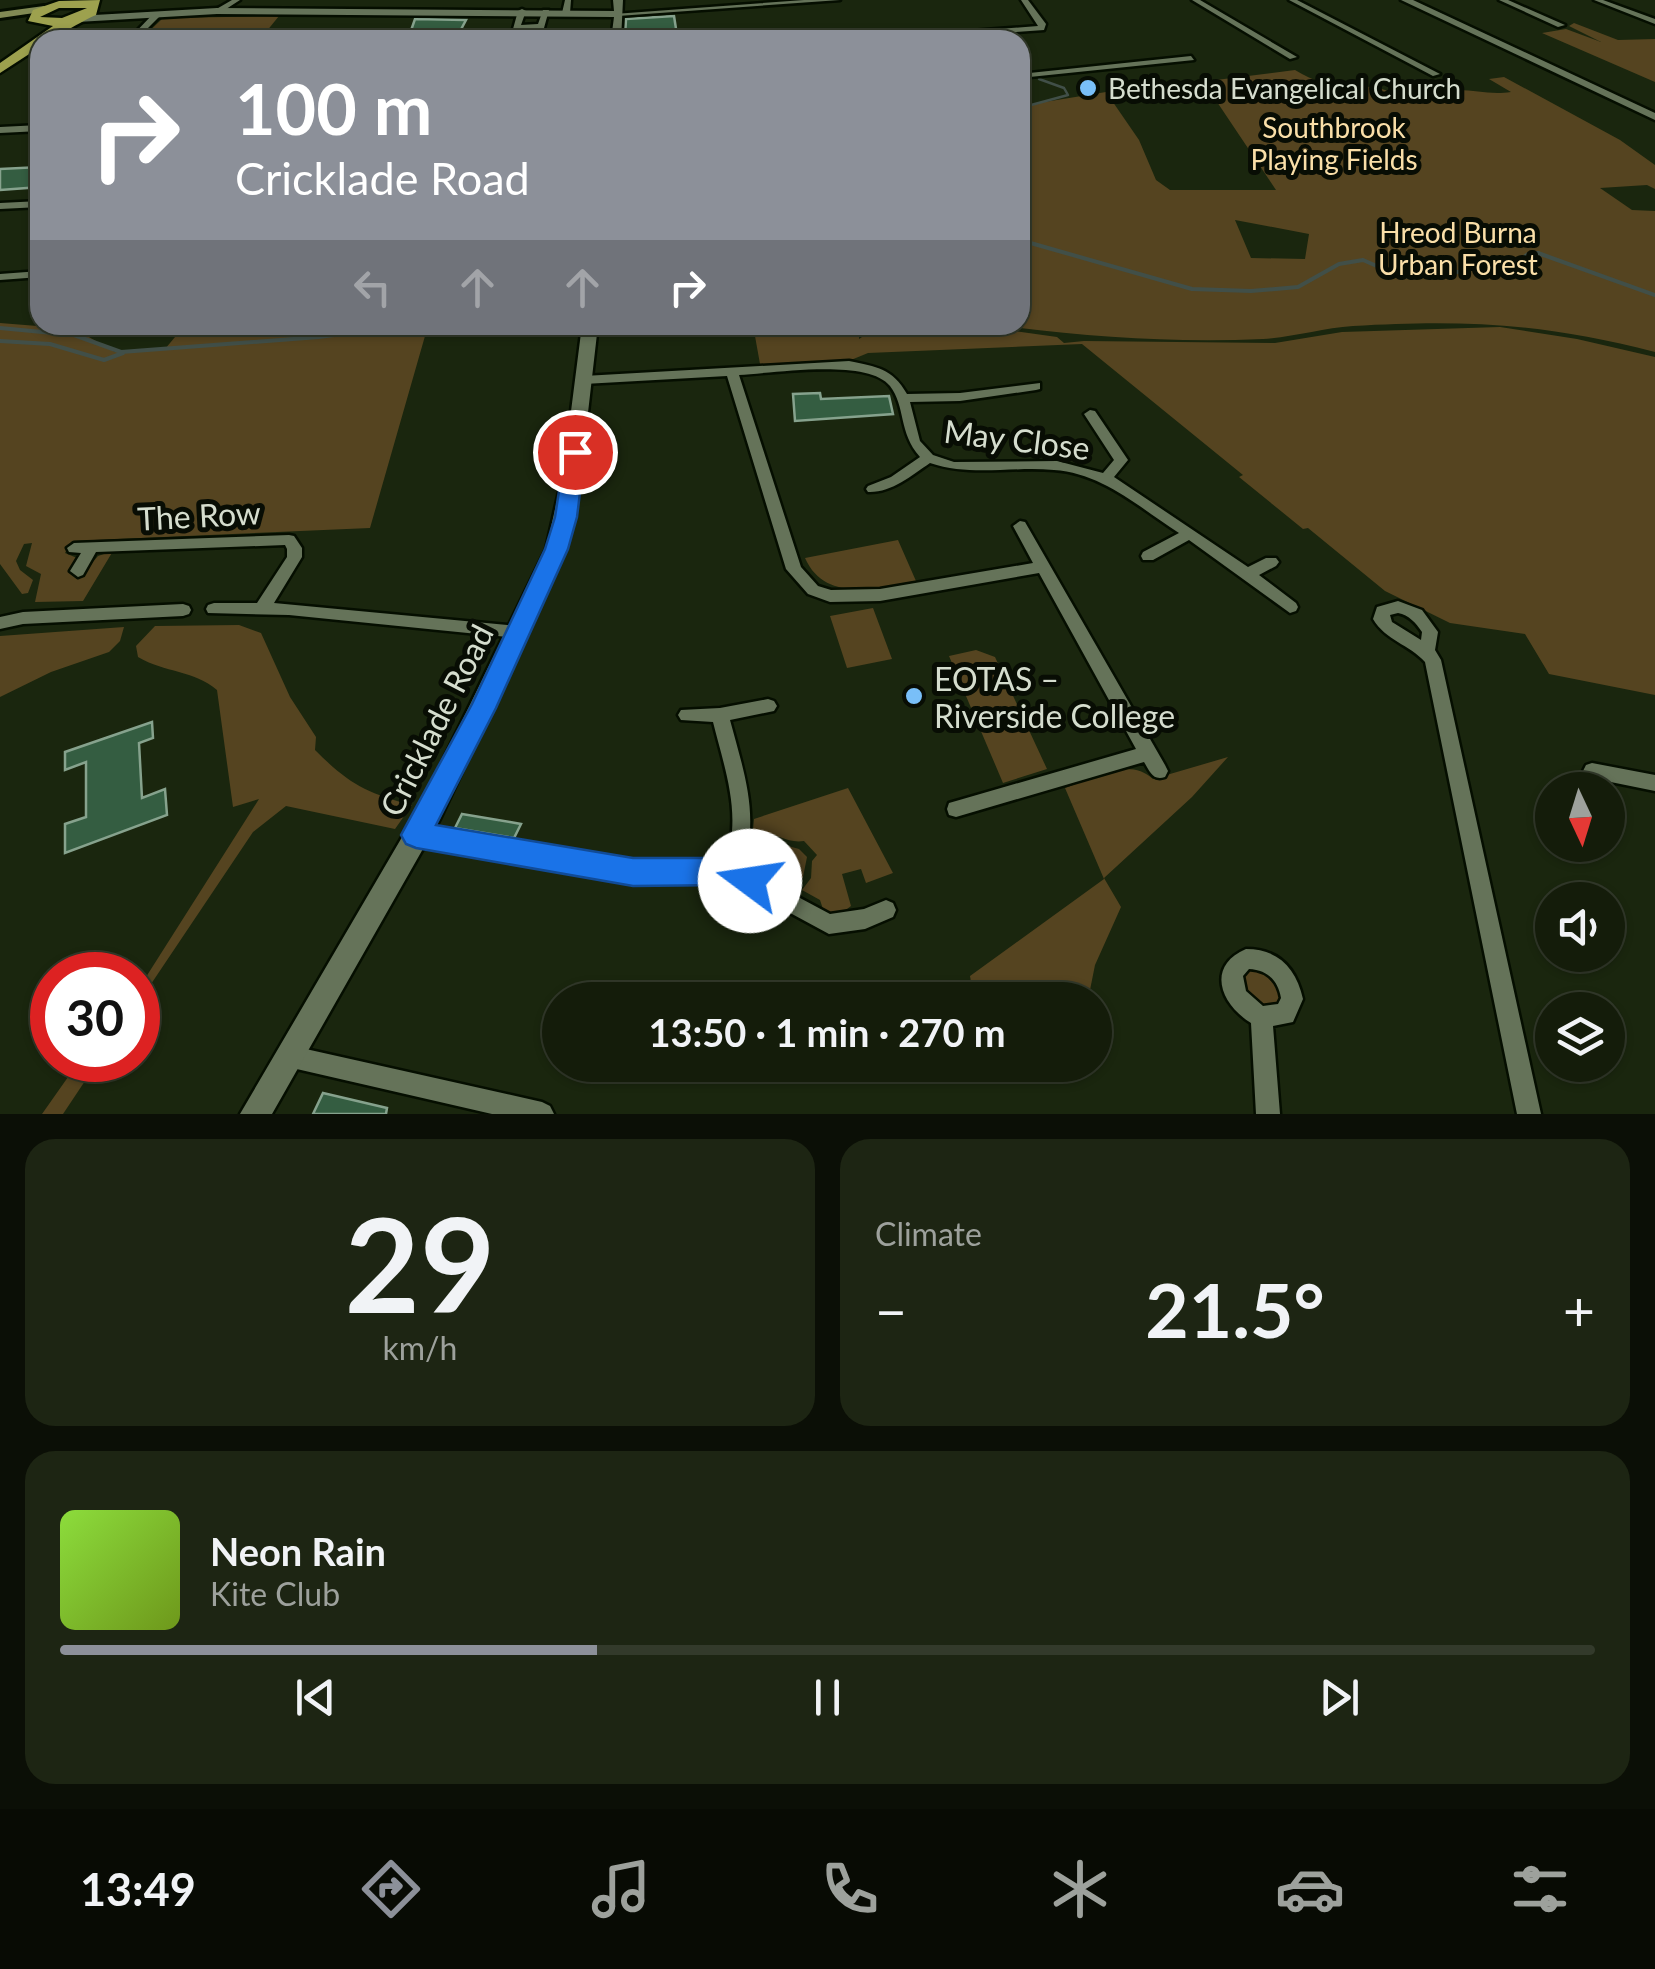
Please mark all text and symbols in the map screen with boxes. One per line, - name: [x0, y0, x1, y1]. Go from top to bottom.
- text: 100 m: [235, 66, 432, 150]
- icon: right: [70, 70, 200, 200]
- place label: Bethesda Evangelical Church: [1108, 71, 1461, 105]
- marker: Bethesda Evangelical Church: [1077, 77, 1099, 99]
- park label: Southbrook Playing Fields: [1250, 110, 1418, 176]
- text: Cricklade Road: [235, 151, 530, 205]
- park label: Hreod Burna Urban Forest: [1378, 215, 1538, 281]
- icon: left: [345, 260, 400, 315]
- icon: ahead: [450, 260, 505, 315]
- icon: ahead: [555, 260, 610, 315]
- icon: right: [660, 260, 715, 315]
- pin: [533, 410, 618, 495]
- street label: May Close: [942, 411, 1092, 467]
- icon: arrive: [548, 425, 603, 480]
- street label: The Row: [136, 492, 262, 538]
- street label: Cricklade Road: [371, 618, 501, 822]
- place label: EOTAS – Riverside College: [934, 659, 1175, 735]
- marker: EOTAS – Riverside College: [903, 685, 925, 707]
- north arrow: [1535, 772, 1625, 862]
- map controls: [1535, 772, 1625, 1082]
- position arrow: [698, 829, 802, 933]
- button: sound: [1535, 882, 1625, 972]
- speed limit sign: 30: [30, 952, 160, 1082]
- button: layers: [1535, 992, 1625, 1082]
- text: 13:50 · 1 min · 270 m: [648, 1009, 1006, 1055]
- text: 29: [345, 1185, 495, 1341]
- text: Climate: [875, 1214, 982, 1253]
- text: 21.5°: [1145, 1264, 1325, 1354]
- text: −: [875, 1277, 907, 1343]
- text: +: [1563, 1277, 1595, 1343]
- text: km/h: [383, 1328, 457, 1367]
- text: Neon Rain: [210, 1528, 386, 1574]
- text: Kite Club: [210, 1574, 340, 1613]
- icon: previous: [288, 1670, 343, 1725]
- icon: pause: [800, 1670, 855, 1725]
- icon: next: [1312, 1670, 1367, 1725]
- icon: directions: [356, 1854, 426, 1924]
- icon: music: [586, 1854, 656, 1924]
- icon: phone: [815, 1854, 885, 1924]
- icon: climate: [1045, 1854, 1115, 1924]
- icon: car: [1275, 1854, 1345, 1924]
- icon: filters: [1505, 1854, 1575, 1924]
- text: 13:49: [80, 1862, 196, 1916]

